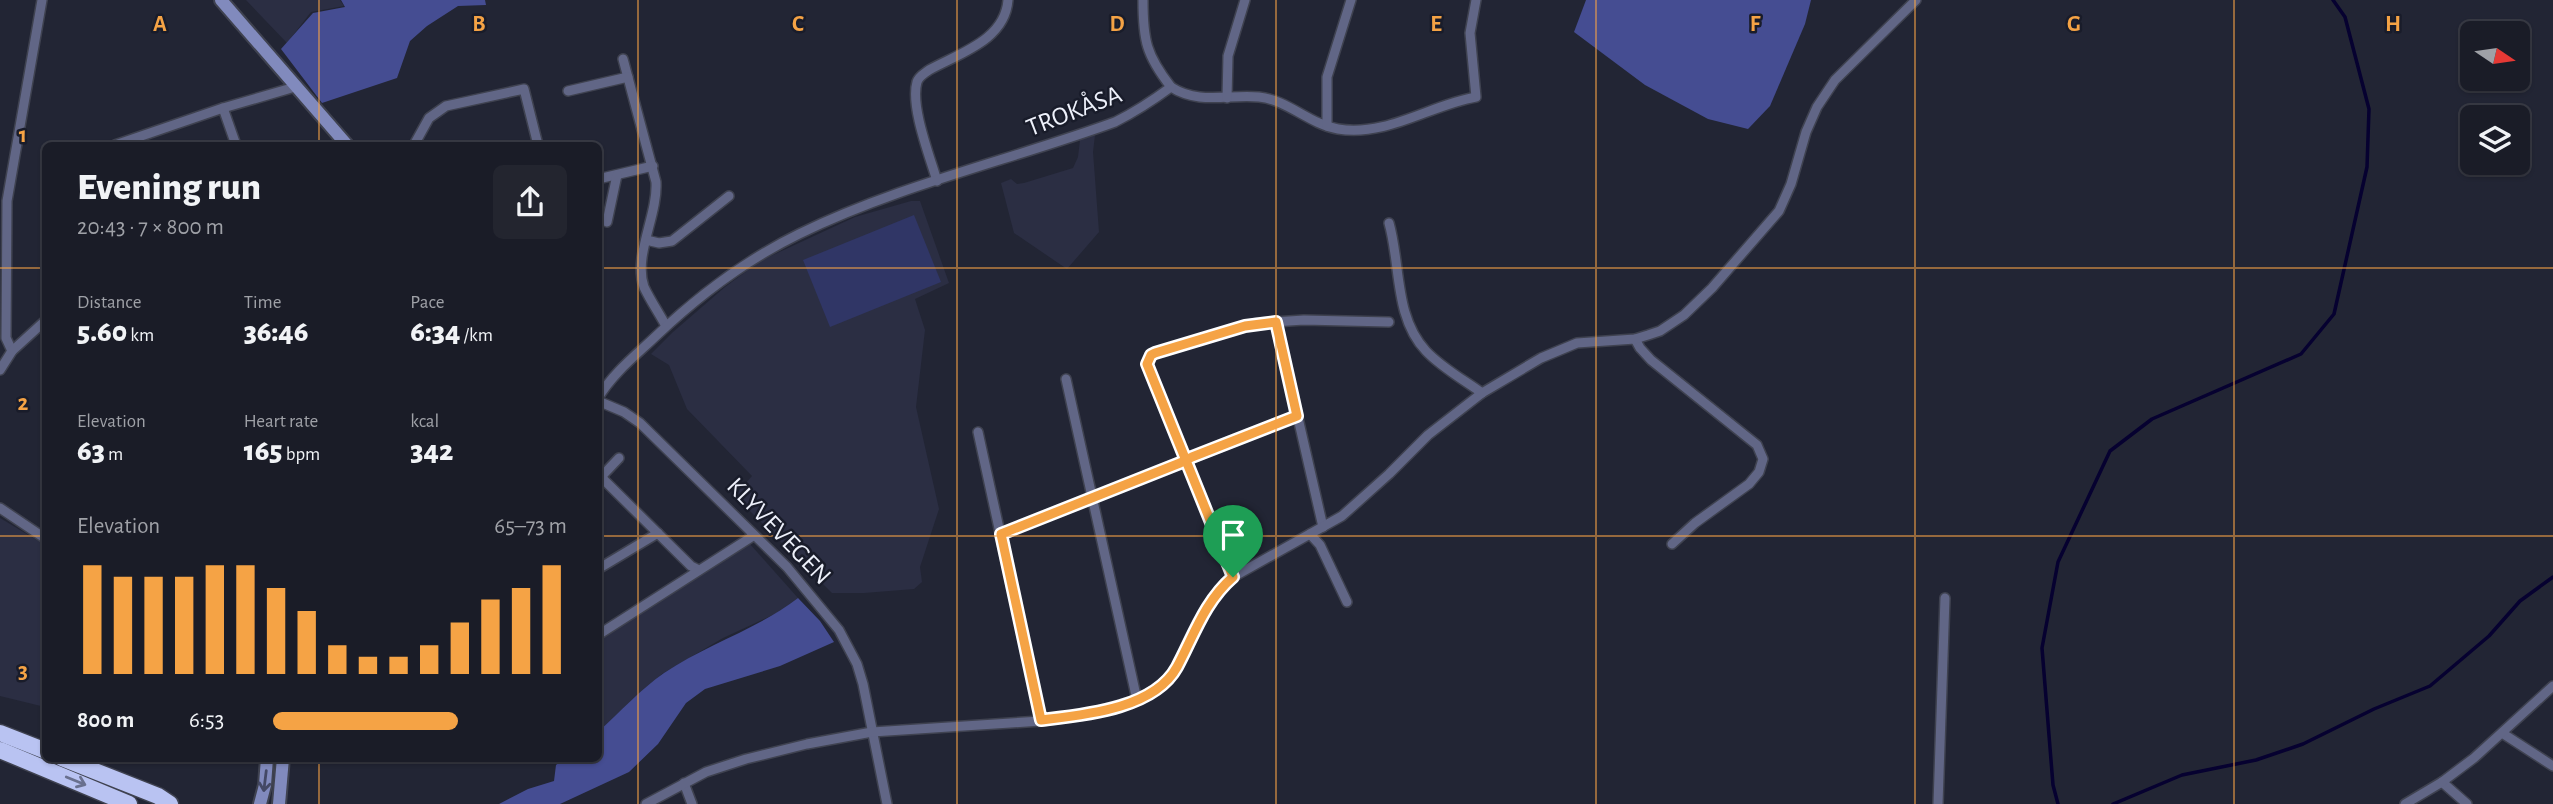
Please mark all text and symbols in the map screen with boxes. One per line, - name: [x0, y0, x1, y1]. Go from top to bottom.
- text: A: [153, 13, 167, 36]
- text: B: [472, 13, 486, 36]
- text: C: [792, 13, 804, 36]
- text: D: [1109, 13, 1125, 36]
- text: E: [1430, 13, 1442, 36]
- text: F: [1750, 13, 1761, 36]
- text: G: [2067, 13, 2081, 36]
- text: H: [2385, 13, 2401, 36]
- north arrow: [2460, 21, 2530, 91]
- map controls: [2460, 21, 2530, 175]
- street label: TROKÅSA: [1022, 79, 1125, 141]
- button: layers: [2460, 105, 2530, 175]
- text: 1: [19, 124, 27, 147]
- button: share: [493, 165, 567, 239]
- text: Evening run: [77, 169, 261, 207]
- text: 20:43 · 7 × 800 m: [77, 216, 224, 239]
- text: Distance: [77, 293, 141, 312]
- text: Time: [244, 293, 282, 312]
- text: Pace: [410, 293, 445, 312]
- text: 5.60: [77, 317, 127, 347]
- text: 36:46: [244, 317, 308, 347]
- text: 6:34: [410, 317, 460, 347]
- text: km: [127, 326, 154, 345]
- text: /km: [460, 326, 493, 345]
- text: 2: [18, 392, 29, 415]
- text: Elevation: [77, 412, 146, 431]
- text: Heart rate: [244, 412, 318, 431]
- text: kcal: [410, 412, 439, 431]
- text: 63: [77, 436, 105, 466]
- text: 165: [244, 436, 283, 466]
- text: 342: [410, 436, 453, 466]
- text: m: [105, 445, 123, 464]
- text: bpm: [283, 445, 320, 464]
- street label: KLYVEVEGEN: [722, 473, 836, 589]
- pin: [1203, 505, 1263, 577]
- text: Elevation: [77, 515, 160, 538]
- text: 65–73 m: [494, 515, 567, 538]
- icon: arrive: [1214, 516, 1252, 554]
- text: 3: [18, 660, 28, 683]
- text: 800 m: [77, 709, 134, 732]
- text: 6:53: [189, 709, 224, 732]
- one-way arrow: [258, 769, 271, 792]
- one-way arrow: [65, 775, 86, 788]

